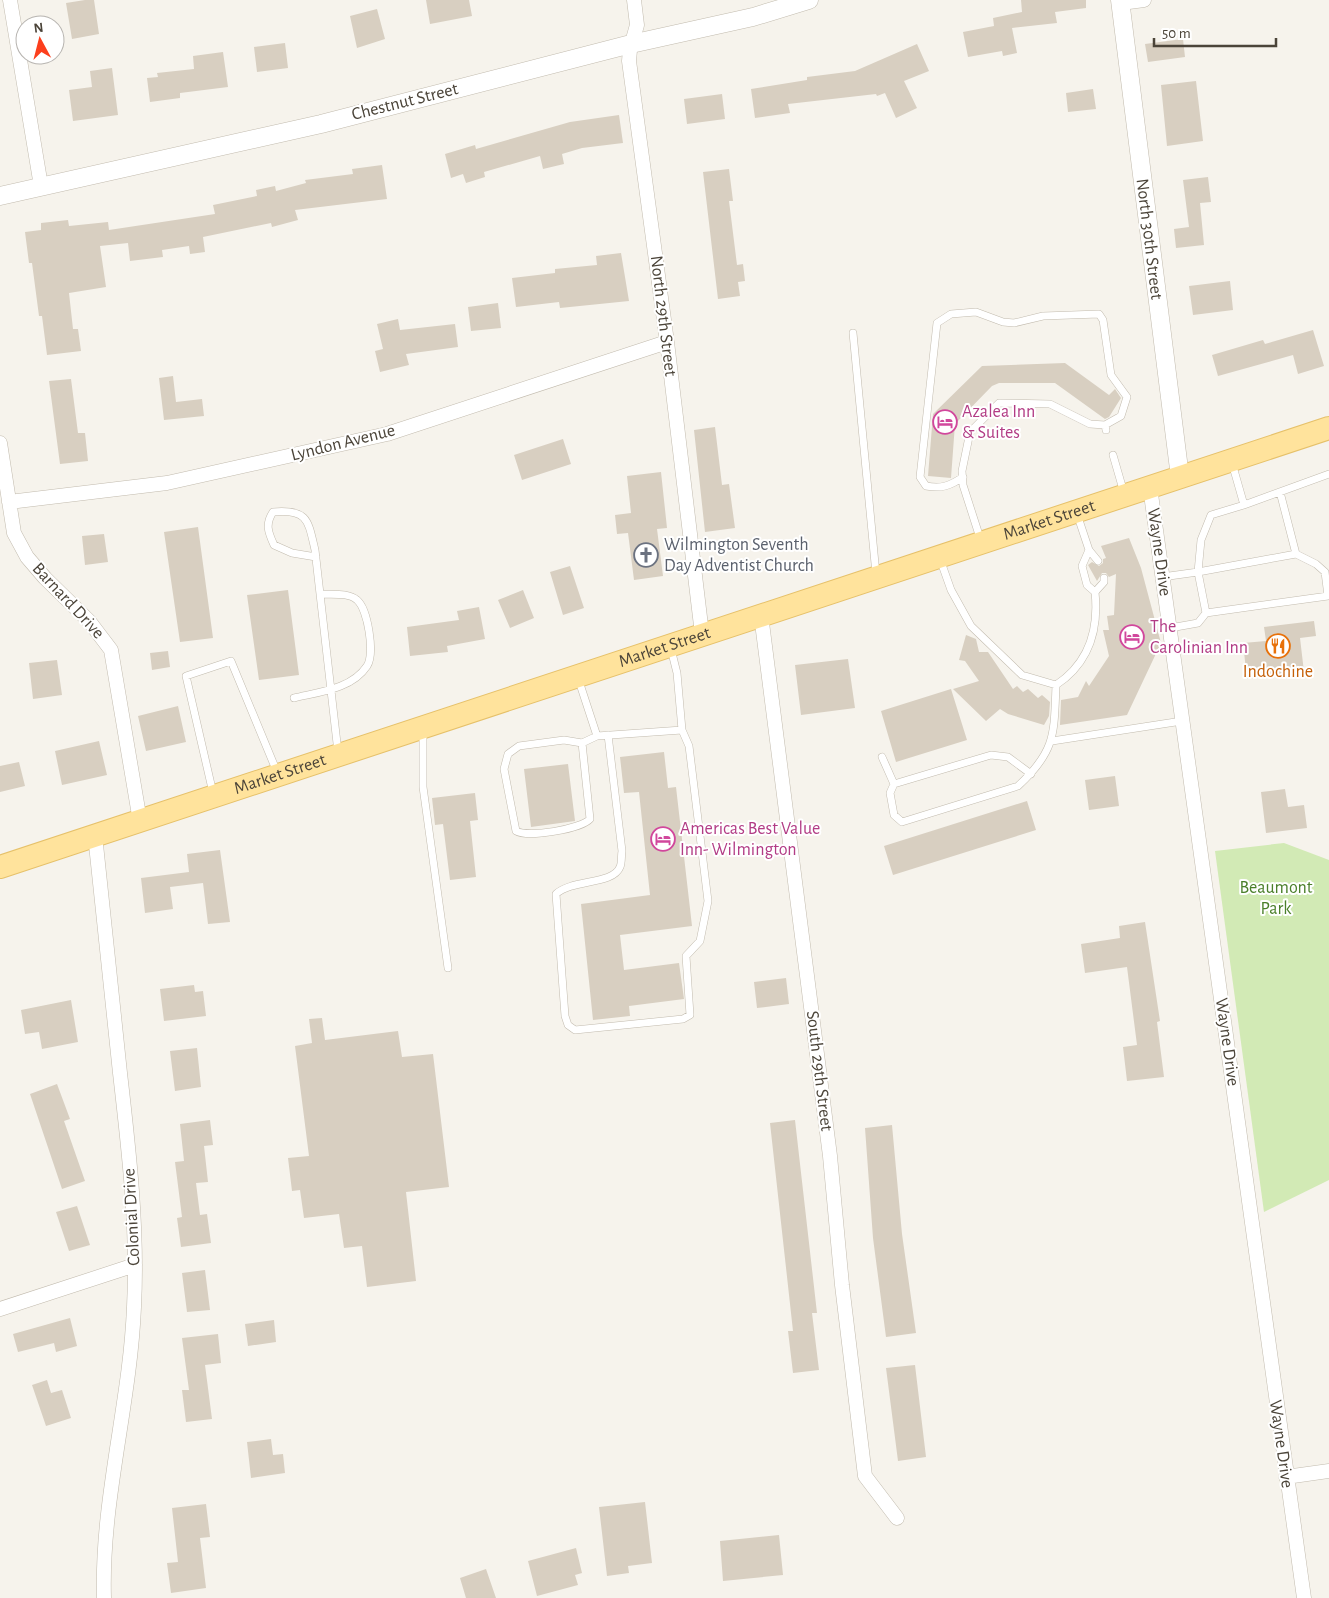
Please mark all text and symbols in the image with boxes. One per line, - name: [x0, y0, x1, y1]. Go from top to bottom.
- north arrow: [15, 15, 65, 65]
- scale bar: [1154, 15, 1276, 47]
- text: N: [33, 21, 44, 36]
- text: 50 m: [1162, 26, 1191, 41]
- street label: Chestnut Street: [350, 80, 460, 124]
- street label: North 30th Street: [1133, 177, 1165, 301]
- street label: North 29th Street: [647, 255, 679, 378]
- place label: Azalea Inn & Suites: [962, 403, 1035, 442]
- hotel icon: Azalea Inn & Suites: [932, 409, 958, 435]
- street label: Lyndon Avenue: [289, 421, 397, 465]
- street label: Market Street: [1001, 497, 1098, 544]
- street label: Wayne Drive: [1144, 507, 1174, 597]
- place label: Wilmington Seventh Day Adventist Church: [664, 536, 814, 575]
- church icon: Wilmington Seventh Day Adventist Church: [633, 542, 659, 568]
- street label: Barnard Drive: [28, 560, 108, 642]
- place label: The Carolinian Inn: [1150, 618, 1248, 657]
- street label: Market Street: [617, 624, 713, 671]
- hotel icon: The Carolinian Inn: [1119, 624, 1145, 650]
- restaurant icon: Indochine: [1265, 633, 1291, 659]
- place label: Indochine: [1243, 663, 1313, 681]
- street label: Market Street: [232, 751, 328, 798]
- place label: Americas Best Value Inn- Wilmington: [680, 820, 820, 859]
- hotel icon: Americas Best Value Inn- Wilmington: [650, 826, 676, 852]
- park label: Beaumont Park: [1239, 879, 1313, 918]
- street label: Wayne Drive: [1212, 997, 1242, 1087]
- street label: South 29th Street: [803, 1010, 835, 1133]
- street label: Colonial Drive: [120, 1168, 144, 1266]
- street label: Wayne Drive: [1266, 1399, 1296, 1489]

